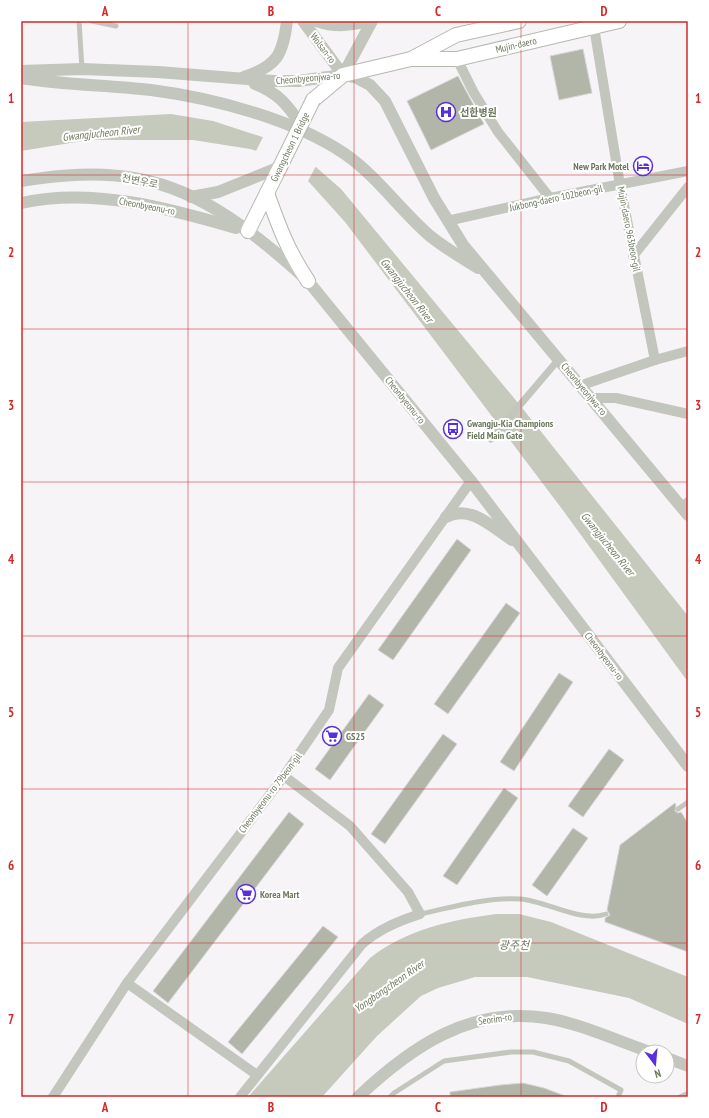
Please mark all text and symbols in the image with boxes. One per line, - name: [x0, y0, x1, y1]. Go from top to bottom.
- text: A: [101, 3, 109, 20]
- text: B: [268, 3, 274, 20]
- text: C: [435, 3, 441, 20]
- text: D: [601, 3, 608, 20]
- street label: Wolsan-ro: [307, 30, 339, 66]
- street label: Mujin-daero: [494, 34, 538, 56]
- street label: Cheonbyeonjwa-ro: [275, 69, 341, 87]
- text: 1: [8, 90, 14, 107]
- text: 1: [695, 90, 701, 107]
- hospital icon: 선한병원: [435, 101, 457, 123]
- place label: 선한병원: [460, 106, 497, 119]
- street label: Gwangcheon 1 Bridge: [268, 110, 312, 184]
- water label: Gwangjucheon River: [62, 122, 142, 144]
- hotel icon: New Park Motel: [632, 155, 654, 177]
- place label: New Park Motel: [573, 160, 630, 173]
- street label: 천변우로: [121, 171, 159, 191]
- street label: Jukbong-daero 102beon-gil: [507, 182, 604, 214]
- street label: Mujin-daero 963beon-gil: [614, 185, 644, 273]
- street label: Cheonbyeonu-ro: [118, 194, 176, 218]
- text: 2: [8, 244, 14, 261]
- text: 2: [695, 244, 701, 261]
- water label: Gwangjucheon River: [378, 255, 438, 326]
- street label: Cheonbyeonjwa-ro: [558, 360, 610, 418]
- street label: Cheonbyeonu-ro: [382, 374, 428, 426]
- text: 3: [8, 397, 14, 414]
- text: 3: [695, 397, 701, 414]
- place label: Gwangju-Kia Champions Field Main Gate: [467, 417, 554, 442]
- bus stop icon: Gwangju-Kia Champions Field Main Gate: [442, 418, 464, 440]
- water label: Gwangjucheon River: [578, 509, 639, 580]
- text: 4: [8, 551, 15, 568]
- text: 4: [695, 551, 702, 568]
- street label: Cheonbyeonu-ro: [582, 629, 626, 683]
- text: 5: [8, 704, 14, 721]
- text: 5: [695, 704, 701, 721]
- supermarket icon: GS25: [321, 725, 343, 747]
- place label: GS25: [346, 730, 365, 743]
- street label: Cheonbyeonu-ro 79beon-gil: [236, 750, 305, 836]
- text: 6: [8, 857, 14, 874]
- text: 6: [695, 857, 701, 874]
- supermarket icon: Korea Mart: [235, 883, 257, 905]
- place label: Korea Mart: [260, 888, 300, 901]
- water label: 광주천: [499, 938, 531, 952]
- water label: Yongbongcheon River: [351, 956, 428, 1015]
- street label: Seorim-ro: [477, 1010, 513, 1028]
- text: 7: [8, 1011, 14, 1028]
- text: 7: [695, 1011, 701, 1028]
- north arrow: [635, 1044, 675, 1084]
- text: N: [653, 1066, 663, 1081]
- text: A: [101, 1099, 109, 1116]
- text: B: [268, 1099, 274, 1116]
- text: C: [435, 1099, 441, 1116]
- text: D: [601, 1099, 608, 1116]

